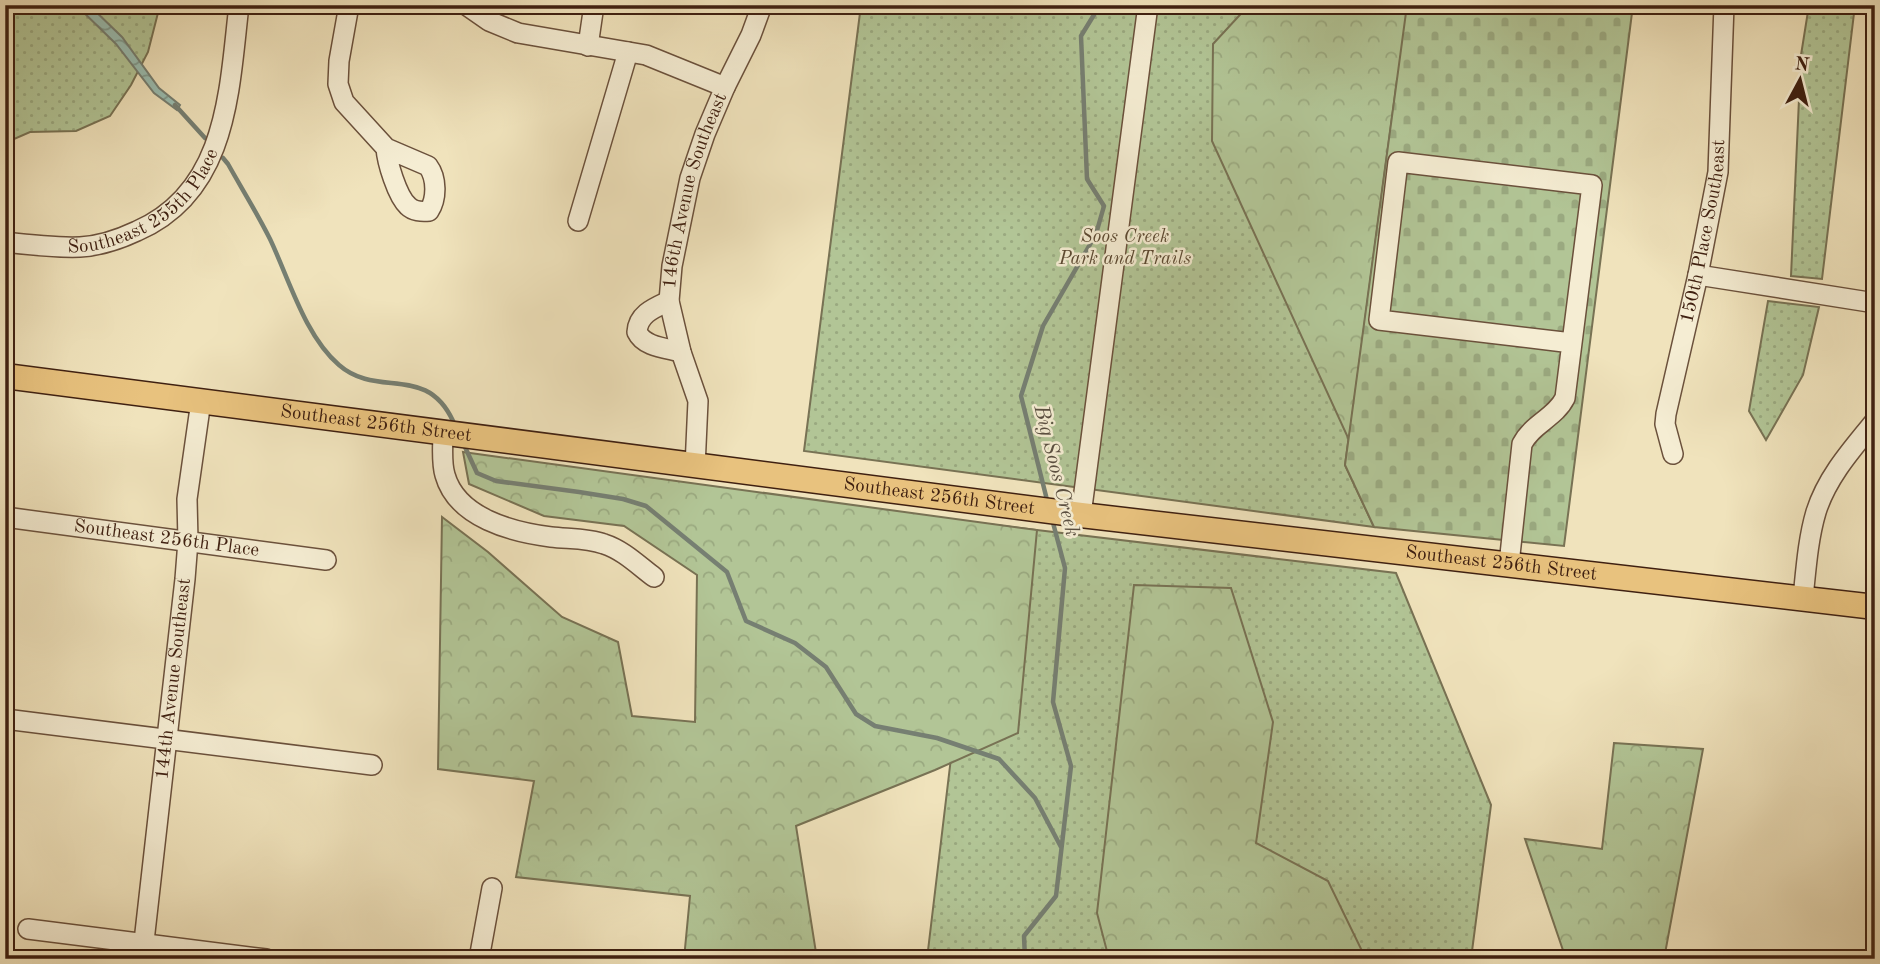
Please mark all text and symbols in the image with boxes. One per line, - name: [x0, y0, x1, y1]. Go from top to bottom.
- north arrow: [1764, 46, 1834, 116]
- text: N: [1793, 55, 1811, 76]
- street label: 146th Avenue Southeast: [661, 90, 731, 289]
- street label: 150th Place Southeast: [1678, 139, 1729, 325]
- street label: Southeast 255th Place: [67, 146, 222, 257]
- park label: Soos Creek Park and Trails: [1058, 228, 1191, 269]
- street label: Southeast 256th Street: [279, 402, 473, 446]
- water label: Big Soos Creek: [1029, 402, 1083, 539]
- street label: Southeast 256th Street: [843, 475, 1036, 518]
- street label: Southeast 256th Place: [73, 517, 260, 560]
- street label: Southeast 256th Street: [1405, 543, 1598, 584]
- street label: 144th Avenue Southeast: [153, 577, 195, 781]

